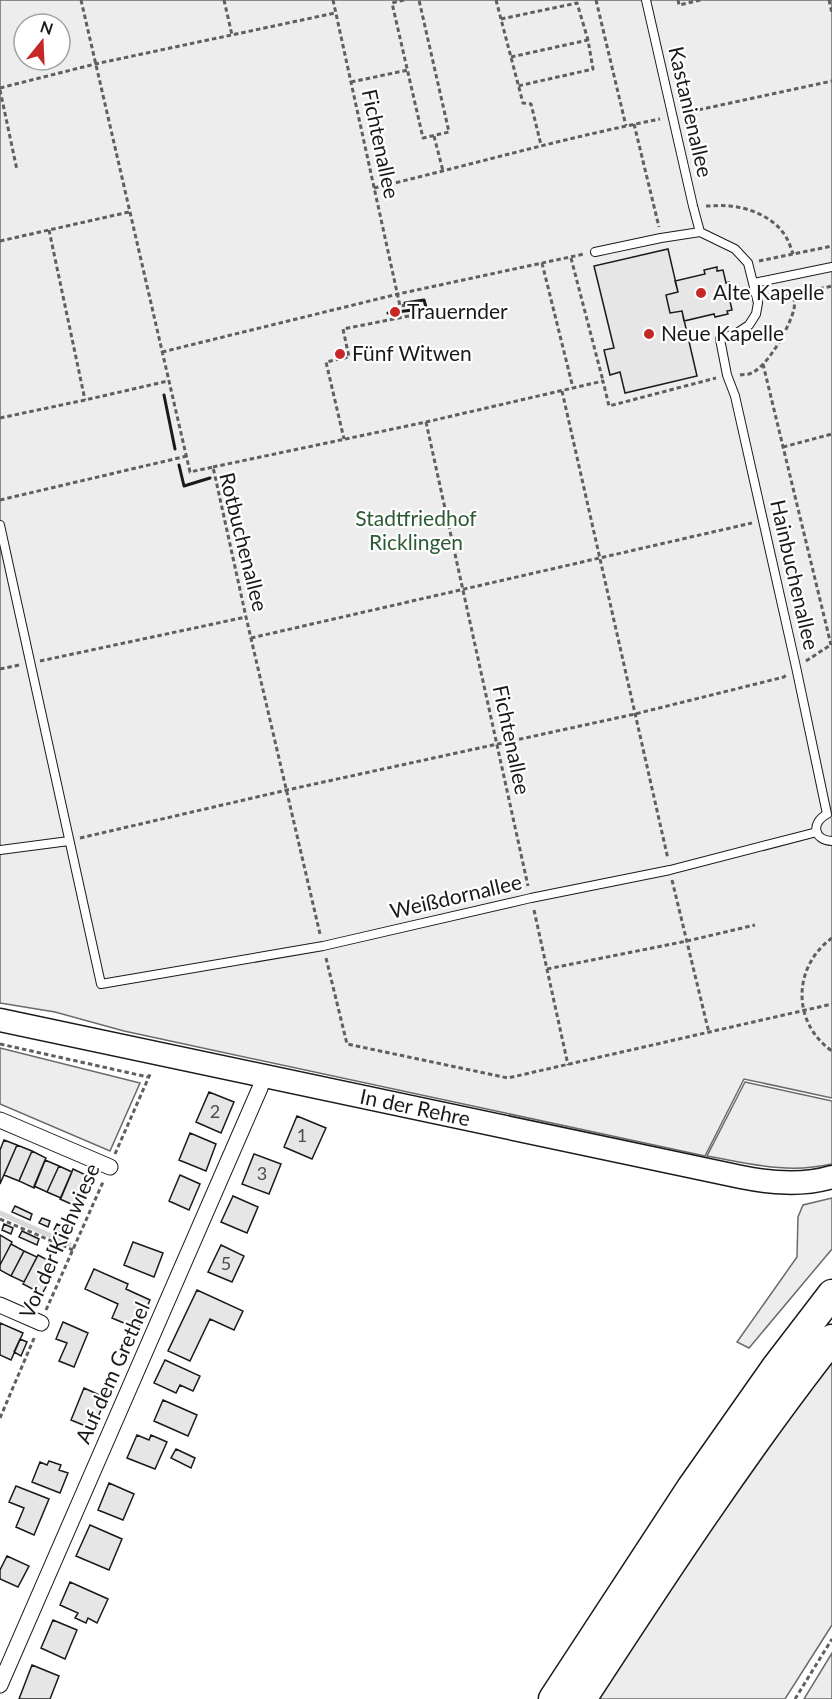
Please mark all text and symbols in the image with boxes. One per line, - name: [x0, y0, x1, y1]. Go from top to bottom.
- north arrow: [12, 12, 72, 72]
- text: N: [38, 16, 56, 38]
- street label: Kastanienallee: [664, 44, 719, 179]
- street label: Fichtenallee: [358, 87, 405, 201]
- place label: Alte Kapelle: [713, 279, 824, 304]
- marker: Alte Kapelle: [694, 286, 708, 300]
- place label: Trauernder: [407, 298, 508, 323]
- marker: Trauernder: [388, 305, 402, 319]
- place label: Neue Kapelle: [661, 320, 784, 345]
- marker: Neue Kapelle: [642, 327, 656, 341]
- place label: Fünf Witwen: [352, 340, 472, 365]
- marker: Fünf Witwen: [333, 347, 347, 361]
- street label: Rotbuchenallee: [215, 470, 274, 614]
- street label: Hainbuchenallee: [766, 497, 825, 652]
- park label: Stadtfriedhof Ricklingen: [355, 505, 477, 554]
- street label: Fichtenallee: [489, 683, 536, 797]
- street label: Weißdornallee: [387, 868, 524, 923]
- street label: In der Rehre: [358, 1083, 473, 1130]
- house number: 2: [210, 1100, 220, 1122]
- house number: 1: [297, 1124, 307, 1146]
- street label: Vor der Kiehwiese: [13, 1159, 104, 1322]
- house number: 3: [257, 1162, 267, 1184]
- house number: 5: [221, 1252, 231, 1274]
- street label: Auf dem Grethel: [69, 1298, 154, 1447]

